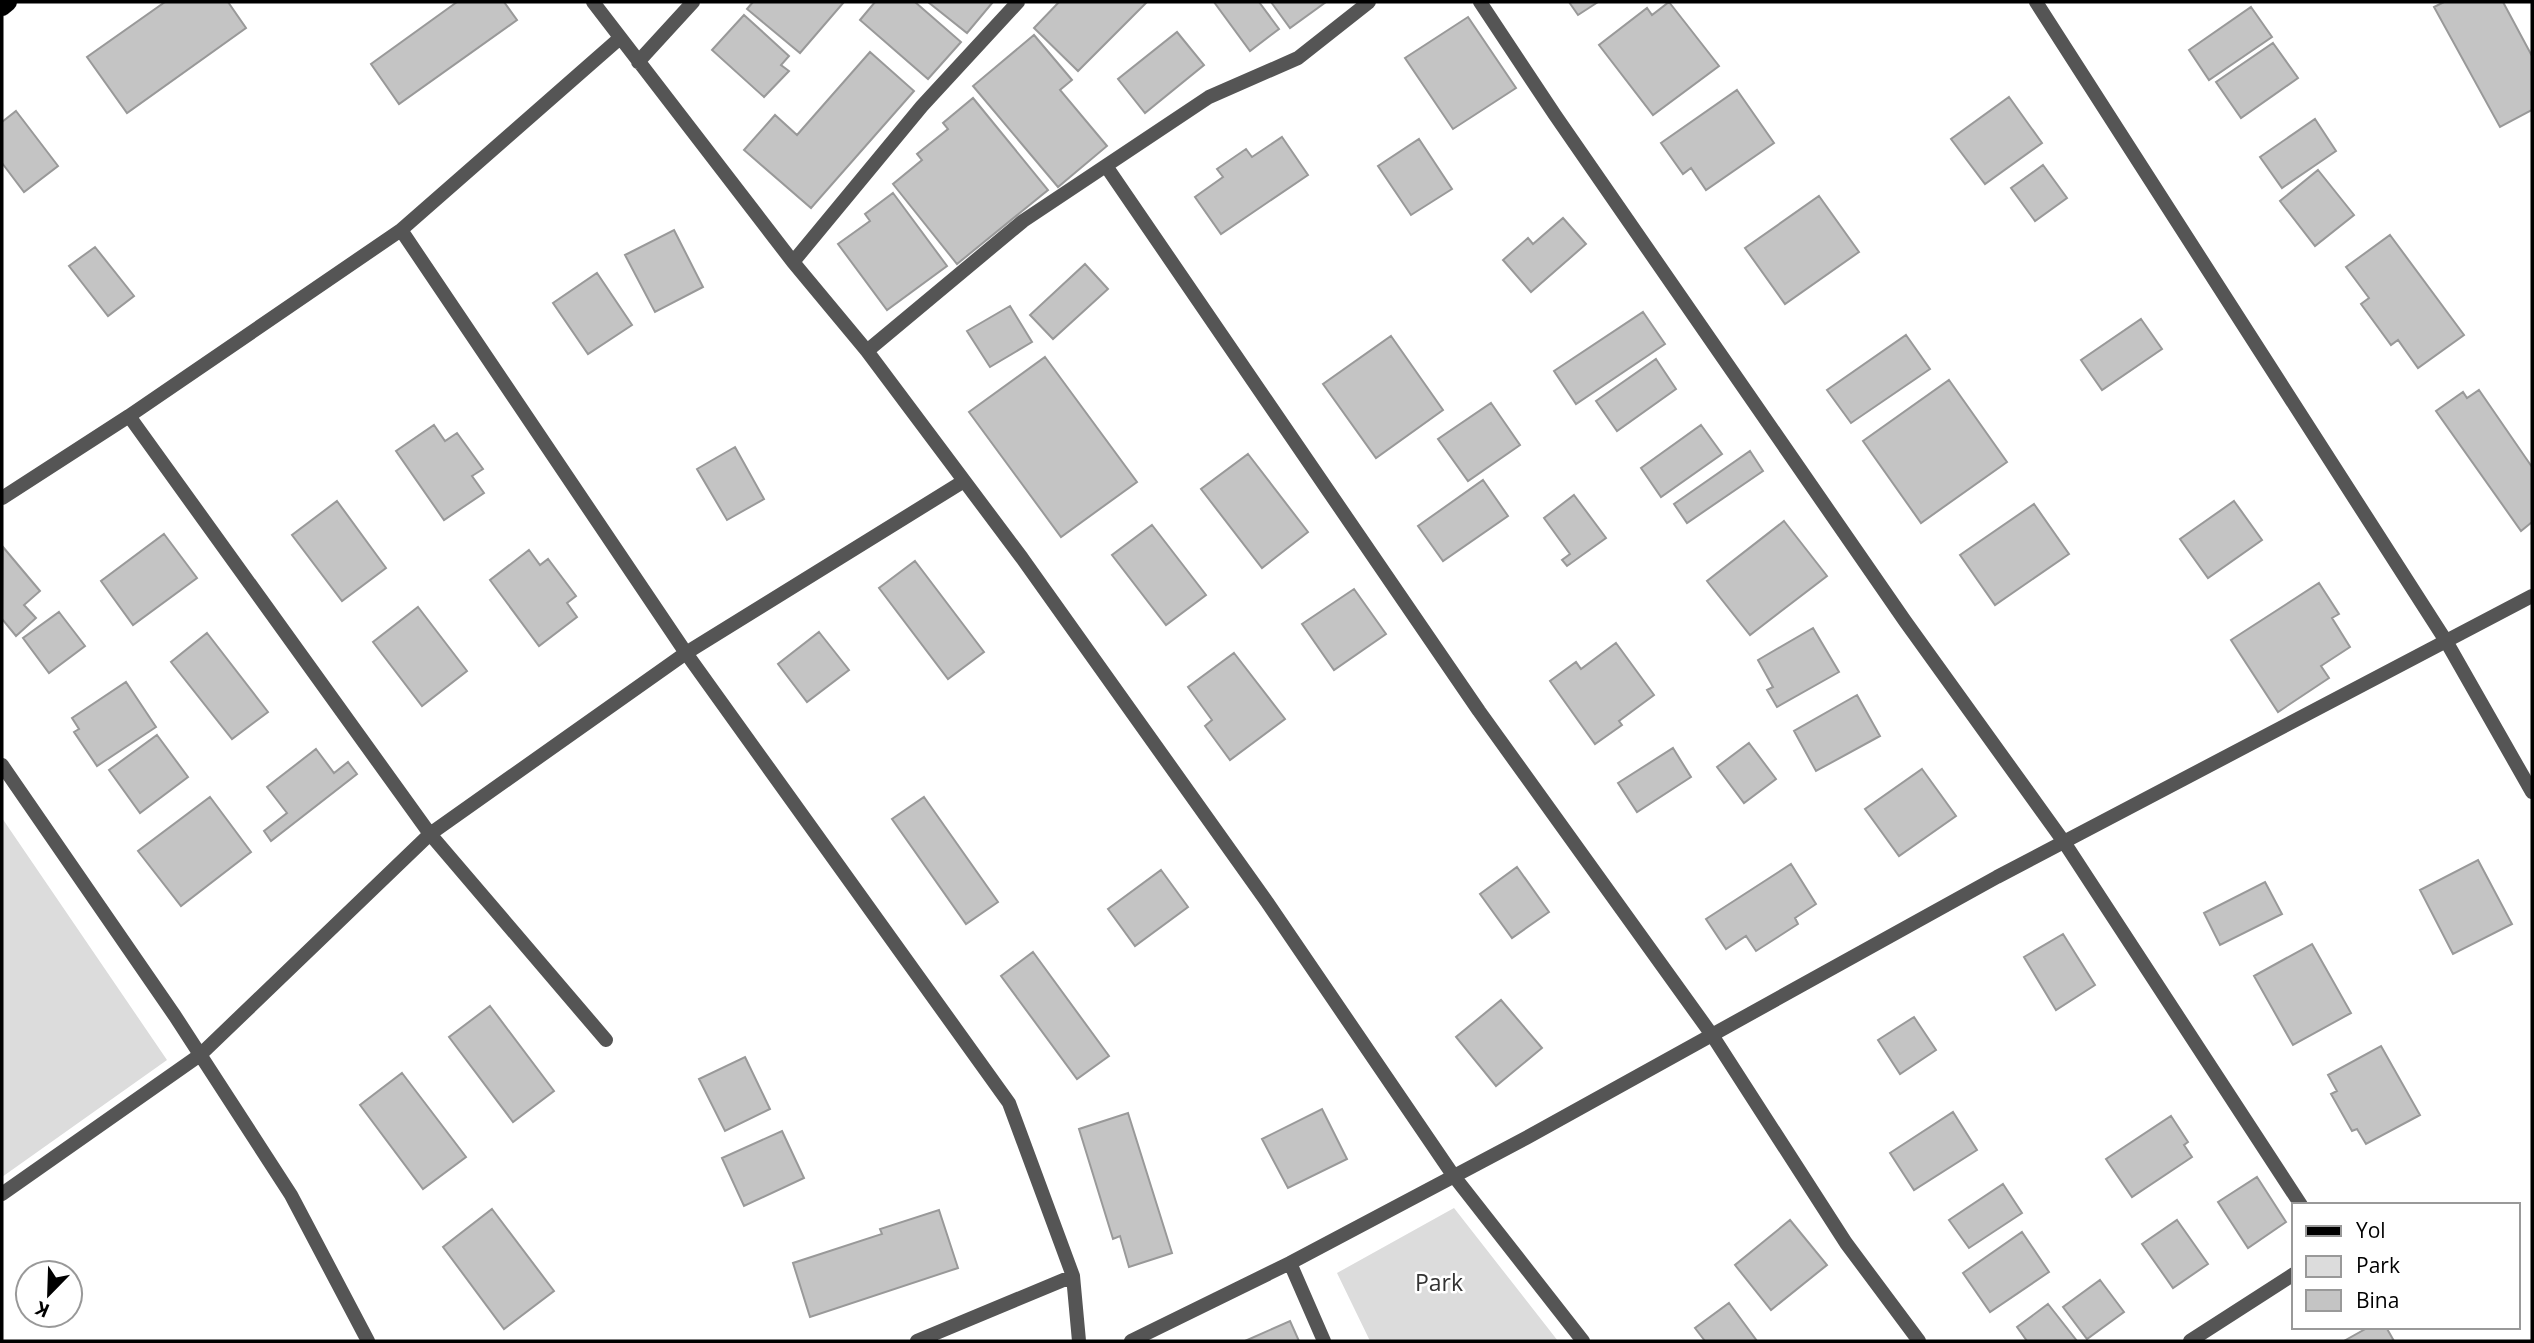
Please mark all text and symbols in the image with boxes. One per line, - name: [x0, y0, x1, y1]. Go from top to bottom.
- legend: [2292, 1203, 2520, 1329]
- text: Yol: [2356, 1216, 2386, 1244]
- text: Park: [2356, 1251, 2400, 1279]
- north arrow: [14, 1259, 84, 1329]
- park label: Park: [1415, 1266, 1463, 1298]
- text: Bina: [2356, 1286, 2399, 1314]
- text: K: [31, 1295, 53, 1324]

